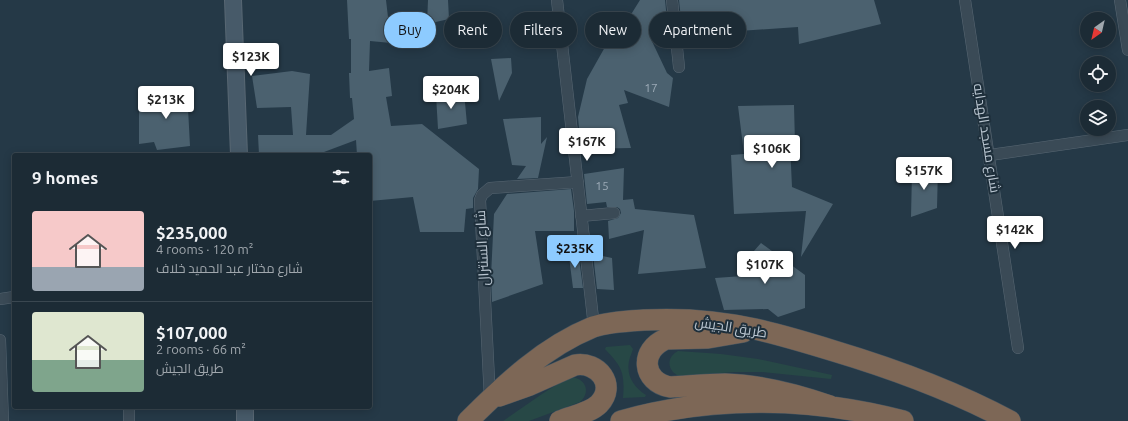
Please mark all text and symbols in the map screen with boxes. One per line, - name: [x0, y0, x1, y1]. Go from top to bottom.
- chip: Buy: [384, 12, 436, 48]
- chip: Rent: [444, 12, 502, 48]
- chip: Filters: [510, 12, 577, 48]
- chip: New: [585, 12, 641, 48]
- chip: Apartment: [649, 12, 746, 48]
- north arrow: [1080, 12, 1116, 48]
- map controls: [1080, 12, 1116, 136]
- pin: $123K: [223, 43, 279, 77]
- text: $123K: [232, 49, 270, 63]
- button: locate: [1080, 56, 1116, 92]
- pin: $204K: [423, 76, 479, 110]
- house number: 17: [644, 81, 658, 94]
- text: $204K: [432, 82, 470, 96]
- street label: شارع مسجد الهدايه: [969, 82, 1004, 194]
- pin: $213K: [138, 86, 194, 120]
- text: $213K: [147, 92, 185, 106]
- button: layers: [1080, 100, 1116, 136]
- pin: $167K: [559, 128, 615, 162]
- text: $167K: [568, 134, 606, 148]
- pin: $106K: [744, 135, 800, 169]
- text: $106K: [753, 141, 791, 155]
- pin: $157K: [896, 157, 952, 191]
- text: $157K: [905, 163, 943, 177]
- icon: filters: [330, 166, 352, 188]
- text: 9 homes: [32, 168, 98, 187]
- house number: 15: [595, 179, 609, 192]
- street label: شارع السنترال: [472, 210, 493, 286]
- pin: $142K: [987, 216, 1043, 250]
- text: $142K: [996, 222, 1034, 236]
- text: $235,000: [156, 223, 227, 242]
- icon: home: [64, 227, 112, 275]
- pin: $235K: [547, 235, 603, 269]
- text: $235K: [556, 241, 594, 255]
- text: 4 rooms · 120 m²: [156, 242, 253, 256]
- pin: $107K: [737, 251, 793, 285]
- text: $107K: [746, 257, 784, 271]
- text: شارع مختار عبد الحميد خلاف: [156, 261, 303, 275]
- street label: طريق الجيش: [694, 313, 768, 342]
- text: $107,000: [156, 323, 227, 342]
- icon: home: [64, 328, 112, 376]
- text: 2 rooms · 66 m²: [156, 342, 246, 356]
- text: طريق الجيش: [156, 361, 224, 375]

